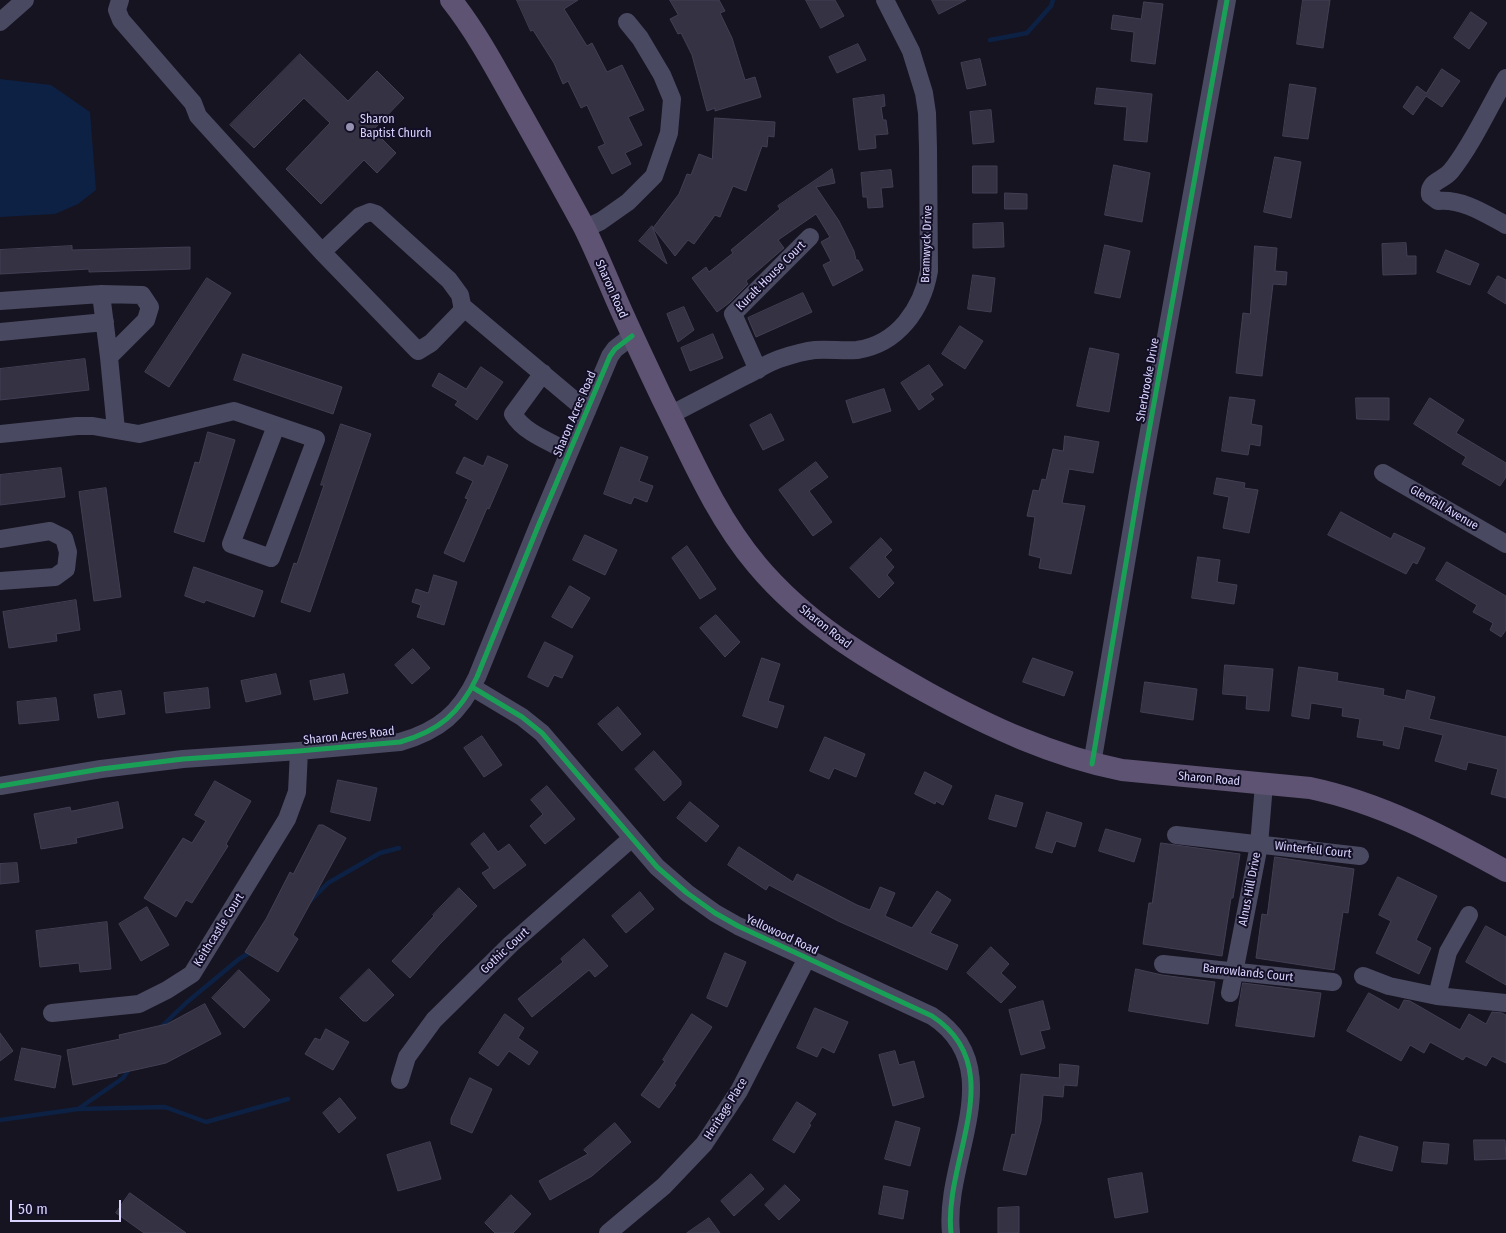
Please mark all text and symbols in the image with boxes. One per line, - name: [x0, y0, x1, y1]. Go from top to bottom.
- place label: Sharon Baptist Church: [360, 113, 432, 141]
- marker: Sharon Baptist Church: [344, 121, 356, 133]
- street label: Bramwyck Drive: [918, 205, 936, 283]
- street label: Kuralt House Court: [733, 238, 809, 314]
- street label: Sharon Road: [592, 258, 630, 320]
- street label: Sherbrooke Drive: [1134, 337, 1162, 423]
- street label: Sharon Acres Road: [550, 369, 600, 459]
- street label: Glenfall Avenue: [1407, 483, 1481, 533]
- street label: Sharon Road: [796, 602, 854, 652]
- street label: Sharon Acres Road: [303, 724, 395, 748]
- street label: Sharon Road: [1177, 769, 1241, 789]
- street label: Winterfell Court: [1274, 839, 1352, 861]
- street label: Alnus Hill Drive: [1236, 851, 1264, 927]
- street label: Keithcastle Court: [191, 891, 247, 969]
- street label: Yellowood Road: [743, 912, 821, 958]
- street label: Gothic Court: [478, 925, 532, 977]
- street label: Barrowlands Court: [1202, 961, 1294, 985]
- street label: Heritage Place: [701, 1075, 751, 1143]
- scale bar: [12, 1190, 124, 1222]
- text: 50 m: [18, 1200, 48, 1218]

